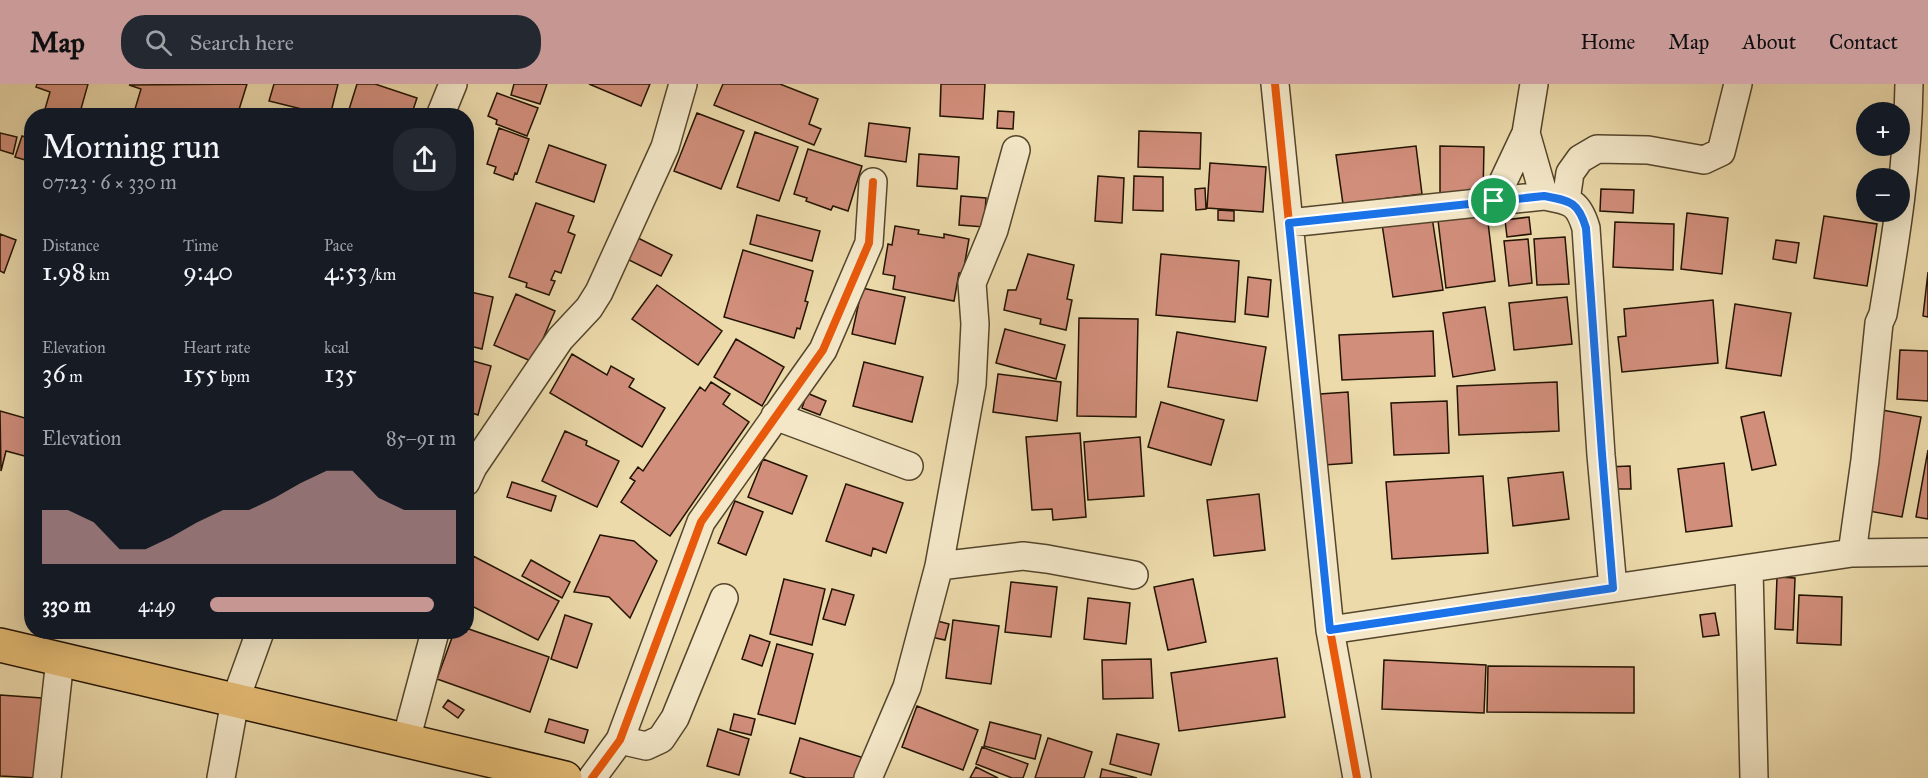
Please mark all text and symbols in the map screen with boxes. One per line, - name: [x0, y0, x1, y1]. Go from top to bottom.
- search box: [121, 15, 541, 69]
- text: Map: [30, 25, 85, 60]
- icon: search: [142, 26, 175, 59]
- text: Search here: [190, 29, 294, 56]
- text: Home: [1580, 29, 1635, 55]
- text: Map: [1668, 29, 1709, 55]
- text: About: [1742, 29, 1796, 55]
- text: Contact: [1829, 29, 1898, 55]
- map controls: [1856, 102, 1910, 222]
- button: +: [1856, 102, 1910, 156]
- text: Morning run: [42, 127, 220, 167]
- button: share: [393, 128, 456, 191]
- button: −: [1856, 168, 1910, 222]
- text: 07:23 · 6 × 330 m: [42, 170, 177, 194]
- pin: [1468, 175, 1519, 226]
- icon: arrive: [1477, 184, 1510, 217]
- text: Distance: [42, 236, 99, 255]
- text: Time: [183, 236, 218, 255]
- text: Pace: [324, 236, 353, 255]
- text: 1.98: [42, 255, 85, 287]
- text: 9:40: [183, 255, 233, 287]
- text: 4:53: [324, 255, 368, 287]
- text: km: [85, 265, 110, 284]
- text: /km: [368, 265, 396, 284]
- text: Elevation: [42, 338, 106, 357]
- text: Heart rate: [183, 338, 250, 357]
- text: kcal: [324, 338, 349, 357]
- text: 36: [42, 357, 66, 389]
- text: 155: [183, 357, 217, 389]
- text: 135: [324, 357, 357, 389]
- text: m: [66, 367, 83, 386]
- text: bpm: [217, 367, 250, 386]
- text: Elevation: [42, 426, 121, 450]
- text: 85–91 m: [386, 426, 456, 450]
- text: 330 m: [42, 593, 91, 617]
- text: 4:49: [138, 593, 176, 617]

